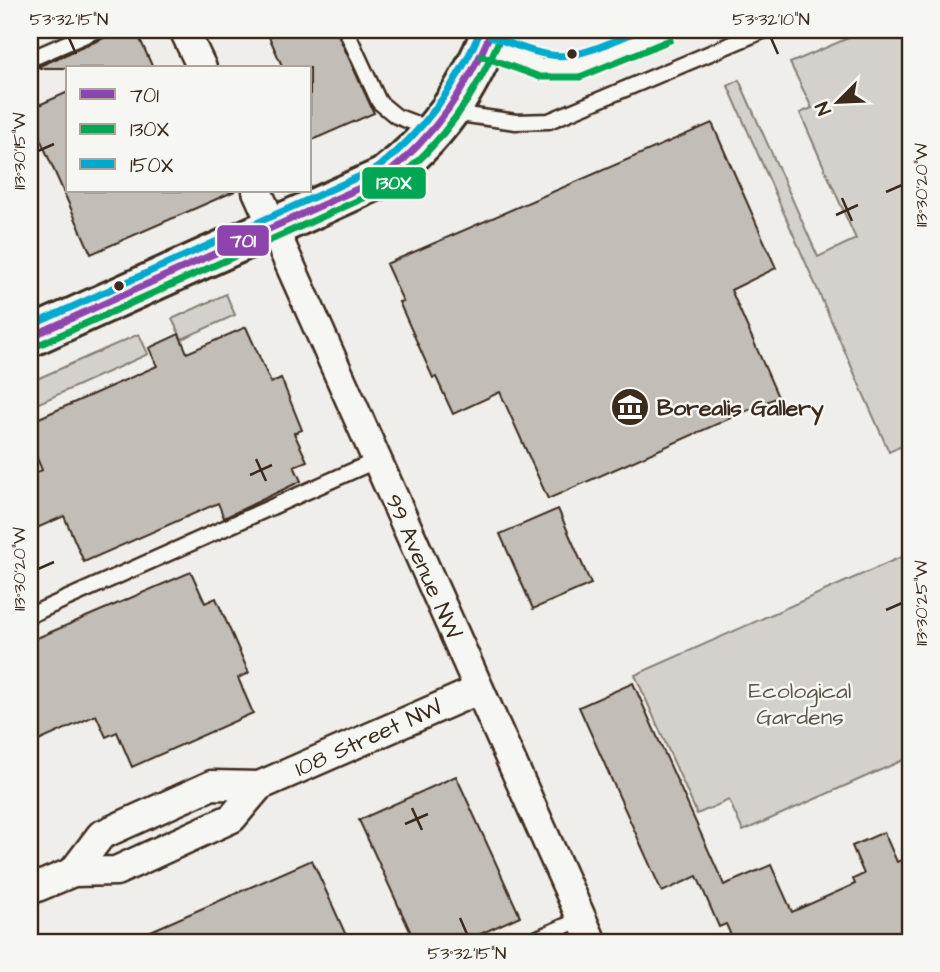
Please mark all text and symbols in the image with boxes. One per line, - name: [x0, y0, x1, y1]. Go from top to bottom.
- text: 53°32'15"N: [30, 7, 108, 32]
- text: 53°32'10"N: [732, 7, 810, 32]
- unlabelled marker: [565, 47, 579, 61]
- legend: [66, 66, 312, 192]
- north arrow: [804, 66, 874, 136]
- text: 701: [130, 81, 159, 110]
- text: N: [809, 97, 839, 119]
- text: 113°30'15"W: [7, 112, 32, 190]
- text: 130X: [130, 115, 170, 144]
- text: 113°30'20"W: [909, 143, 934, 227]
- text: 150X: [130, 151, 174, 180]
- line badge: 130X: [361, 166, 427, 200]
- text: 130X: [376, 170, 412, 197]
- line badge: 701: [216, 224, 270, 257]
- text: 701: [229, 228, 257, 255]
- unlabelled marker: [112, 279, 126, 293]
- museum icon: Borealis Gallery: [609, 386, 651, 428]
- place label: Borealis Gallery: [657, 392, 824, 426]
- street label: 99 Avenue NW: [377, 489, 469, 644]
- text: 113°30'20"W: [7, 527, 32, 611]
- text: 113°30'25"W: [909, 560, 934, 646]
- park label: Ecological Gardens: [749, 675, 851, 733]
- street label: 108 Street NW: [290, 691, 447, 785]
- text: 53°32'15"N: [428, 941, 506, 966]

